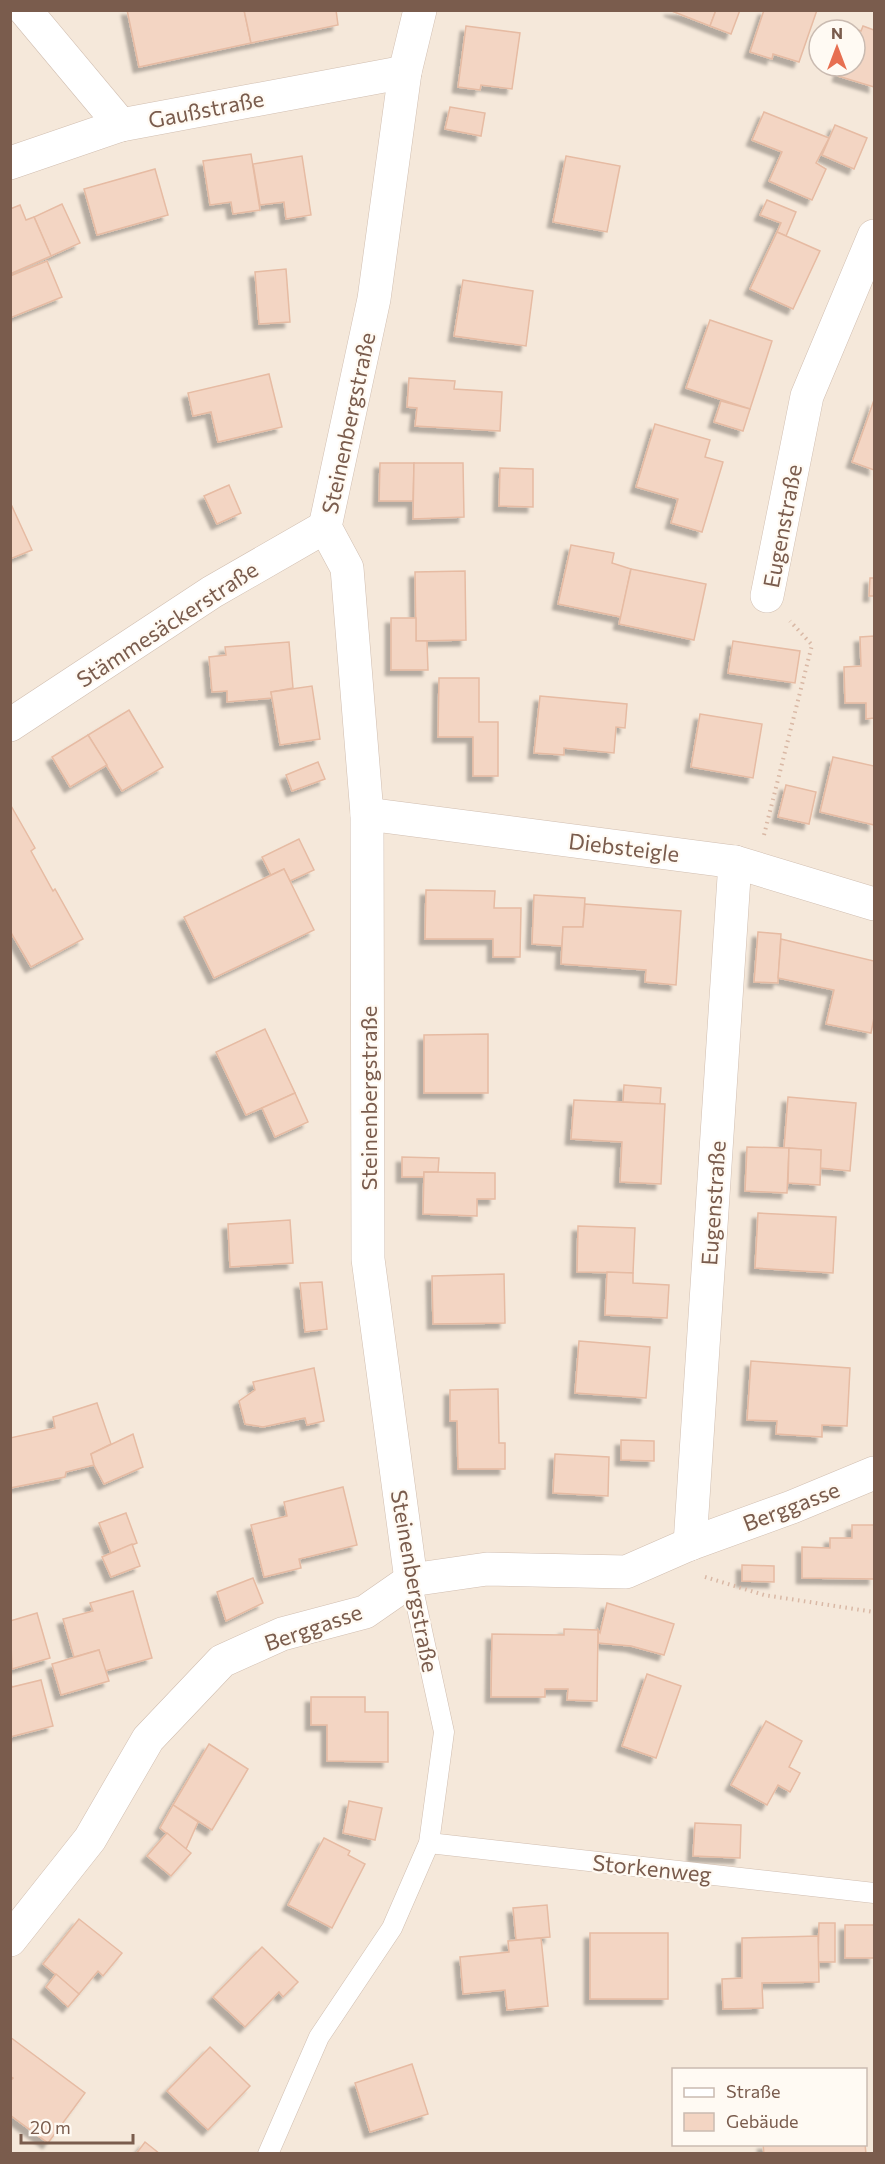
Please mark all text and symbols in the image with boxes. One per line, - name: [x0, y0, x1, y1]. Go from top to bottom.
- north arrow: [807, 18, 867, 78]
- text: N: [831, 23, 843, 42]
- street label: Gaußstraße: [146, 85, 266, 133]
- street label: Steinenbergstraße: [316, 330, 380, 516]
- street label: Eugenstraße: [757, 462, 807, 590]
- street label: Stämmesäckerstraße: [71, 555, 263, 693]
- street label: Diebsteigle: [567, 827, 681, 867]
- street label: Steinenbergstraße: [355, 1006, 382, 1190]
- street label: Eugenstraße: [695, 1140, 731, 1266]
- street label: Berggasse: [739, 1475, 843, 1537]
- street label: Steinenbergstraße: [386, 1488, 444, 1674]
- street label: Berggasse: [261, 1598, 365, 1656]
- street label: Storkenweg: [591, 1848, 713, 1888]
- legend: [672, 2068, 867, 2146]
- text: Straße: [726, 2080, 781, 2102]
- scale bar: [21, 2107, 134, 2145]
- text: Gebäude: [726, 2110, 799, 2132]
- text: 20 m: [30, 2116, 71, 2138]

